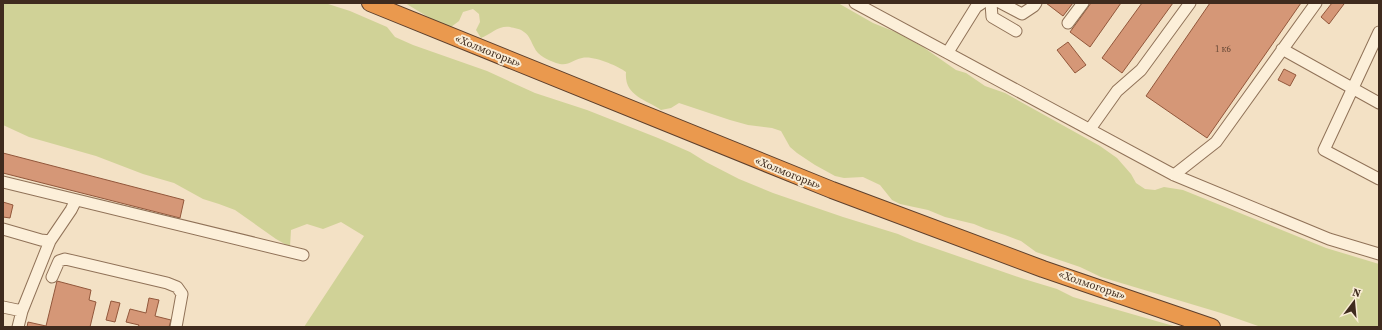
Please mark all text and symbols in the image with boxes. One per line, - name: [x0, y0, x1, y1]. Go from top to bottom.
- street label: «Холмогоры»: [453, 31, 524, 71]
- house number: 1 к6: [1215, 43, 1232, 55]
- street label: «Холмогоры»: [753, 153, 824, 193]
- street label: «Холмогоры»: [1057, 267, 1128, 304]
- north arrow: [1334, 282, 1374, 322]
- text: N: [1351, 285, 1363, 301]

